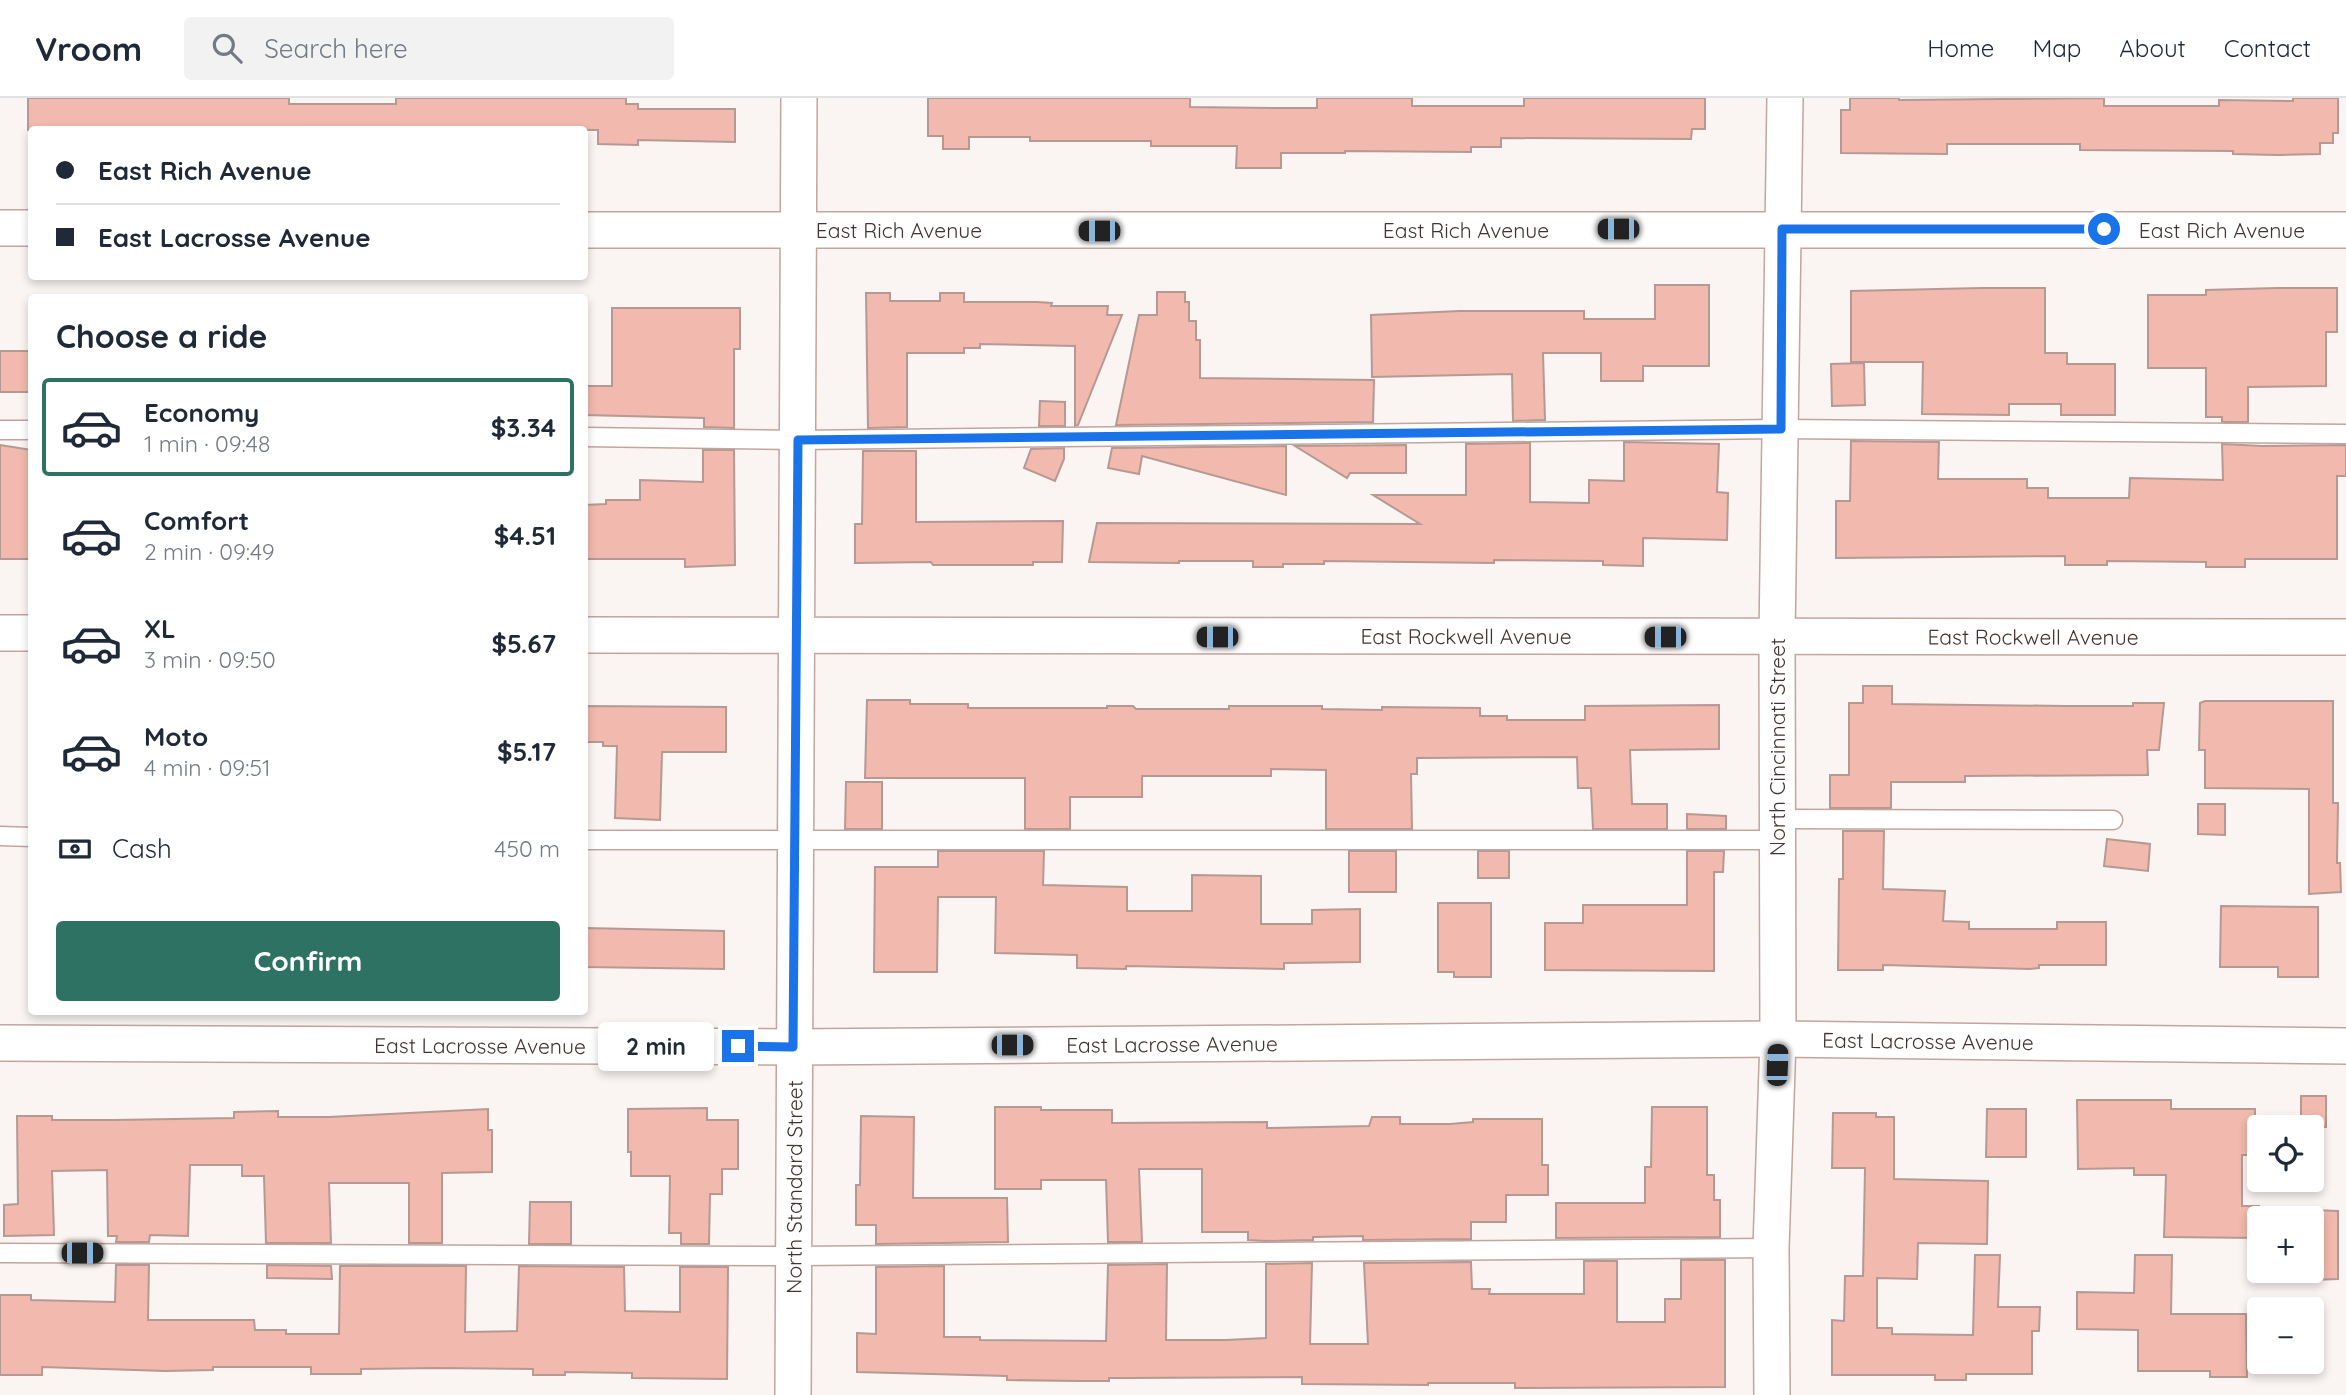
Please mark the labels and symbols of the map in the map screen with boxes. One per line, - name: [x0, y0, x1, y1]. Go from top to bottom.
- route start: [2088, 213, 2120, 245]
- street label: East Rich Avenue: [816, 217, 982, 243]
- street label: East Rich Avenue: [1383, 217, 1549, 243]
- street label: East Rich Avenue: [2139, 217, 2305, 243]
- car: [1598, 219, 1640, 240]
- car: [1079, 221, 1121, 242]
- street label: East Rockwell Avenue: [1360, 623, 1572, 649]
- street label: East Rockwell Avenue: [1927, 624, 2139, 650]
- car: [1197, 627, 1239, 648]
- car: [1645, 627, 1687, 648]
- street label: North Cincinnati Street: [1764, 638, 1790, 856]
- callout: 2 min: [598, 1021, 714, 1070]
- street label: East Lacrosse Avenue: [1822, 1027, 2034, 1055]
- route end: [722, 1030, 754, 1062]
- street label: East Lacrosse Avenue: [1066, 1030, 1278, 1058]
- street label: East Lacrosse Avenue: [374, 1032, 586, 1059]
- car: [992, 1035, 1034, 1056]
- car: [1766, 1044, 1789, 1086]
- street label: North Standard Street: [780, 1080, 807, 1294]
- car: [62, 1243, 104, 1264]

